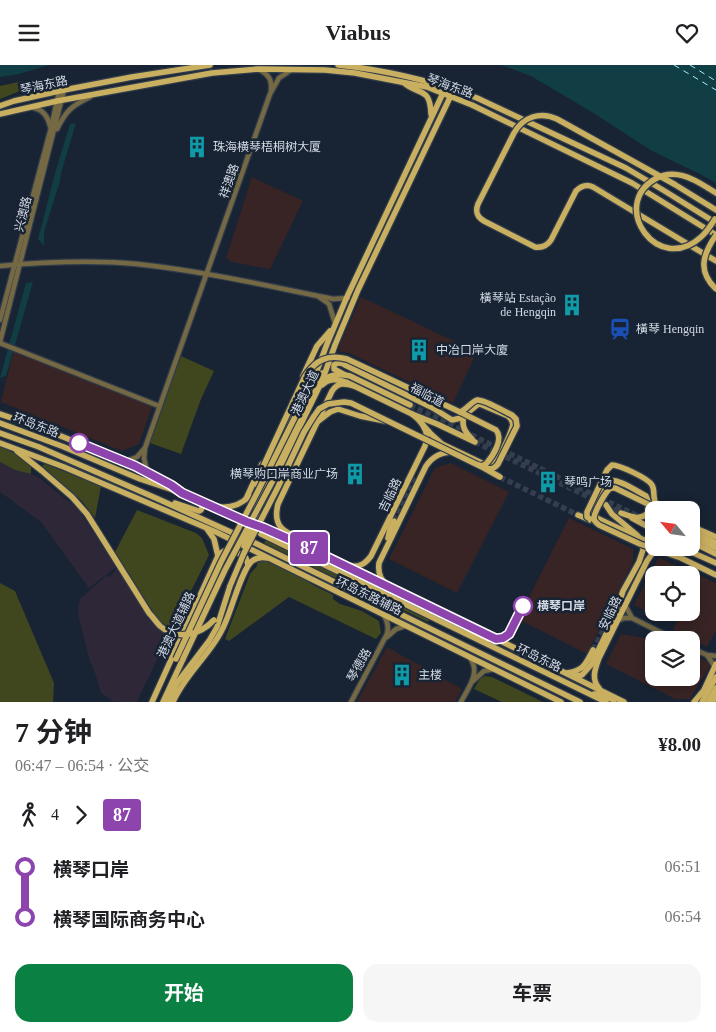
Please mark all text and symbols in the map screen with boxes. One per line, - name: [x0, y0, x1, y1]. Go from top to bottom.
- icon: menu: [15, 19, 43, 47]
- icon: heart: [673, 19, 701, 47]
- text: Viabus: [325, 20, 391, 45]
- street label: 琴海东路: [425, 71, 475, 101]
- street label: 琴海东路: [19, 73, 69, 97]
- building icon: 珠海横琴梧桐树大厦: [184, 134, 210, 160]
- place label: 珠海横琴梧桐树大厦: [213, 140, 321, 154]
- street label: 祥澳路: [217, 162, 241, 200]
- street label: 兴澳路: [12, 195, 34, 233]
- place label: 橫琴站 Estação de Hengqin: [480, 291, 556, 319]
- building icon: 橫琴站 Estação de Hengqin: [559, 292, 585, 318]
- station icon: 橫琴 Hengqin: [607, 316, 633, 342]
- place label: 橫琴 Hengqin: [636, 322, 704, 336]
- building icon: 中冶口岸大廈: [406, 337, 432, 363]
- place label: 中冶口岸大廈: [436, 343, 508, 357]
- street label: 港澳大道: [289, 368, 321, 418]
- street label: 福临道: [408, 380, 446, 410]
- street label: 环岛东路: [11, 410, 61, 440]
- unlabelled marker: [69, 433, 89, 453]
- building icon: 横琴购口岸商业广场: [342, 461, 368, 487]
- place label: 横琴购口岸商业广场: [230, 467, 338, 481]
- building icon: 琴鸣广场: [535, 469, 561, 495]
- place label: 琴鸣广场: [564, 475, 612, 489]
- street label: 吉临路: [376, 476, 404, 514]
- north arrow: [645, 501, 700, 556]
- map controls: [645, 501, 700, 686]
- line badge: 87: [286, 532, 332, 564]
- text: 87: [300, 538, 318, 558]
- button: locate: [645, 566, 700, 621]
- street label: 环岛东路辅路: [334, 574, 404, 618]
- street label: 港澳大道辅路: [154, 589, 198, 661]
- street label: 安临路: [596, 594, 624, 632]
- marker: 横琴口岸: [513, 596, 533, 616]
- place label: 横琴口岸: [537, 599, 585, 613]
- button: layers: [645, 631, 700, 686]
- street label: 环岛东路: [514, 641, 564, 675]
- street label: 琴德路: [344, 646, 374, 684]
- building icon: 主楼: [389, 662, 415, 688]
- place label: 主楼: [418, 668, 442, 682]
- text: 7 分钟: [15, 717, 92, 748]
- text: ¥8.00: [658, 734, 701, 755]
- text: 06:47 – 06:54 · 公交: [15, 757, 149, 774]
- icon: walk: [15, 801, 43, 829]
- icon: forward: [67, 801, 95, 829]
- text: 87: [113, 805, 131, 825]
- text: 4: [51, 806, 59, 823]
- text: 06:51: [665, 858, 701, 875]
- text: 横琴口岸: [53, 859, 129, 880]
- text: 06:54: [665, 908, 701, 925]
- text: 横琴国际商务中心: [53, 909, 205, 930]
- button: 开始: [15, 964, 353, 1022]
- button: 车票: [363, 964, 701, 1022]

